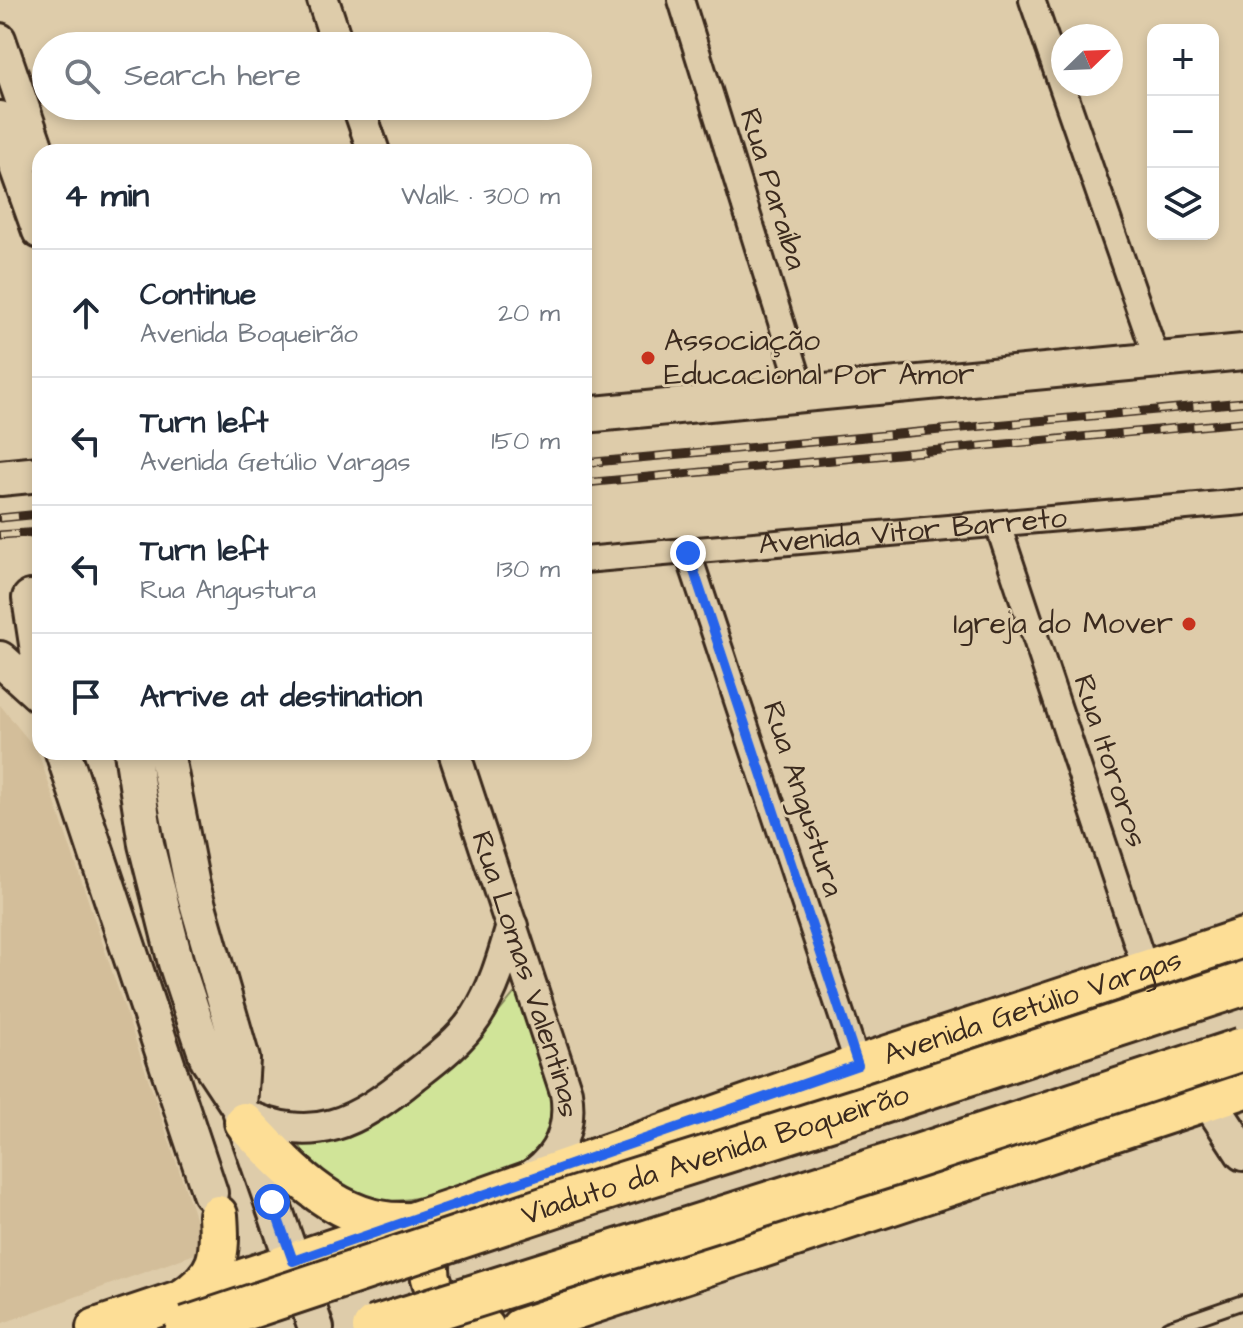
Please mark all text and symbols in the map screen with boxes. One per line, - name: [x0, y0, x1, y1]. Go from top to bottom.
- north arrow: [1051, 24, 1123, 96]
- map controls: [1147, 24, 1219, 240]
- button: +: [1147, 24, 1219, 96]
- search box: [32, 32, 592, 120]
- icon: search: [60, 54, 104, 98]
- text: Search here: [124, 55, 301, 97]
- button: −: [1147, 96, 1219, 168]
- street label: Rua Paraíba: [729, 103, 817, 275]
- button: layers: [1147, 168, 1219, 240]
- text: 4 min: [64, 172, 149, 220]
- text: Walk · 300 m: [401, 178, 560, 214]
- text: Continue: [140, 274, 256, 316]
- icon: ahead: [64, 291, 108, 335]
- text: 20 m: [498, 295, 560, 331]
- text: Avenida Boqueirão: [140, 316, 358, 352]
- place label: Associação Educacional Por Amor: [664, 320, 975, 396]
- marker: Associação Educacional Por Amor: [639, 349, 657, 367]
- text: Turn left: [140, 402, 268, 444]
- icon: left: [64, 419, 108, 463]
- text: 150 m: [491, 423, 560, 459]
- text: Avenida Getúlio Vargas: [140, 444, 411, 480]
- street label: Avenida Vitor Barreto: [757, 497, 1069, 566]
- text: Turn left: [140, 530, 268, 572]
- route end: [670, 535, 706, 571]
- icon: left: [64, 547, 108, 591]
- text: 130 m: [496, 551, 560, 587]
- text: Rua Angustura: [140, 572, 316, 608]
- place label: Igreja do Mover: [953, 603, 1173, 646]
- marker: Igreja do Mover: [1180, 615, 1198, 633]
- street label: Rua Itororos: [1062, 669, 1158, 853]
- icon: arrive: [64, 675, 108, 719]
- text: Arrive at destination: [140, 676, 422, 718]
- street label: Rua Angustura: [751, 696, 854, 902]
- street label: Rua Lomas Valentinas: [460, 826, 589, 1118]
- street label: Avenida Getúlio Vargas: [878, 939, 1187, 1076]
- street label: Viaduto da Avenida Boqueirão: [516, 1074, 915, 1236]
- route start: [254, 1184, 290, 1220]

